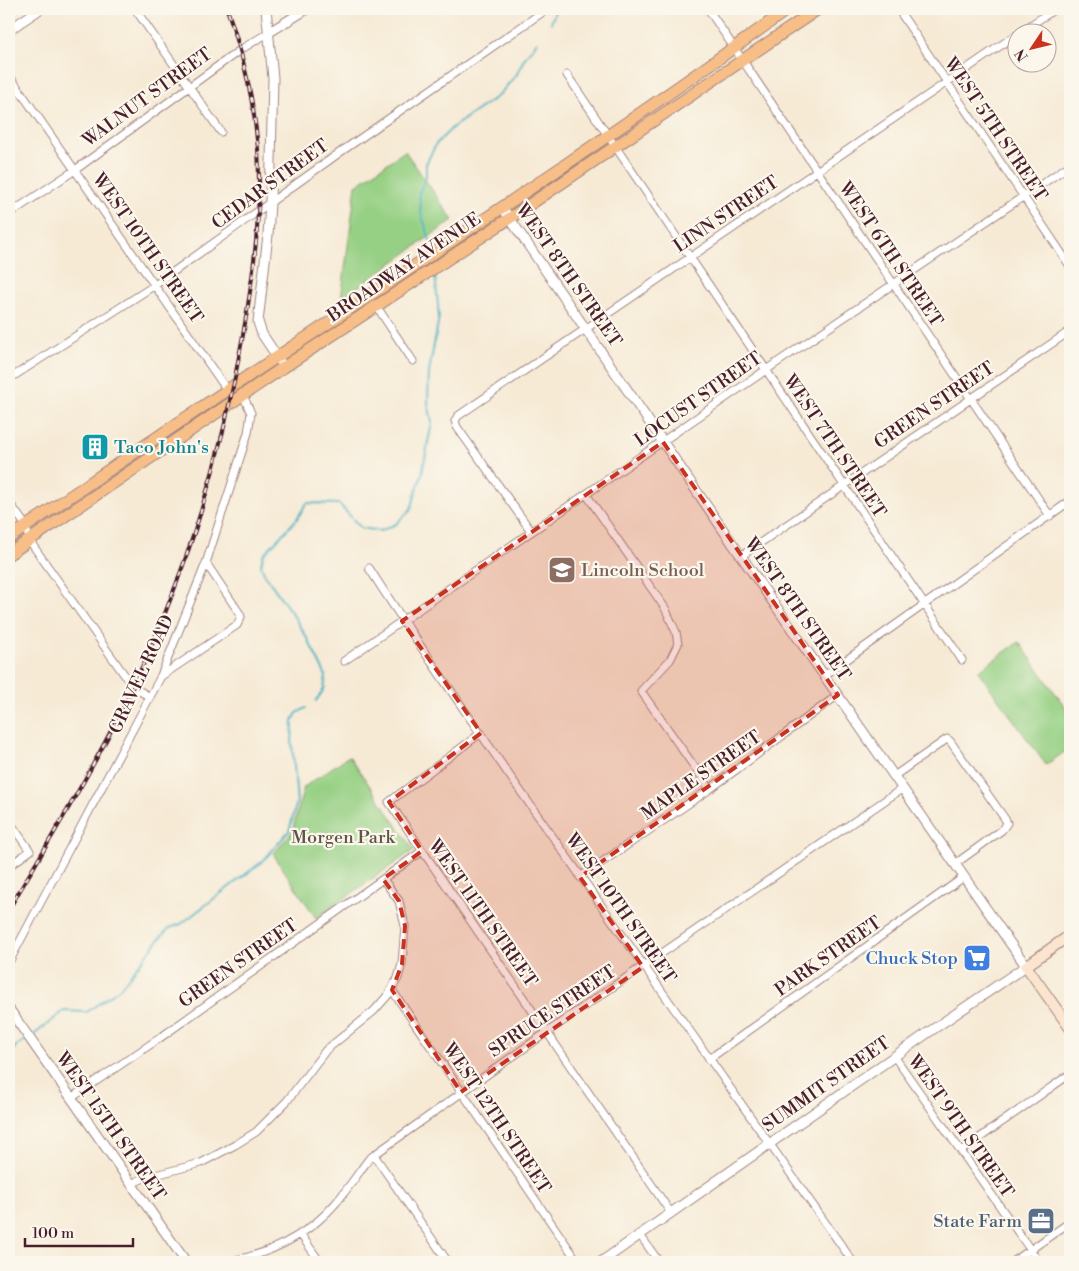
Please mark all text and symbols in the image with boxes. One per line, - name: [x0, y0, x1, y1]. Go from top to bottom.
- north arrow: [1006, 22, 1056, 72]
- street label: WALNUT STREET: [77, 42, 217, 153]
- text: N: [1012, 45, 1033, 65]
- street label: WEST 5TH STREET: [938, 52, 1052, 206]
- street label: CEDAR STREET: [207, 134, 334, 235]
- street label: WEST 10TH STREET: [87, 168, 208, 328]
- street label: LINN STREET: [669, 171, 783, 258]
- street label: WEST 6TH STREET: [833, 177, 948, 331]
- street label: WEST 8TH STREET: [510, 198, 627, 352]
- street label: BROADWAY AVENUE: [322, 207, 485, 328]
- street label: LOCUST STREET: [630, 347, 767, 452]
- street label: GREEN STREET: [870, 356, 999, 454]
- street label: WEST 7TH STREET: [778, 369, 891, 523]
- building icon: Taco John's: [80, 432, 110, 462]
- place label: Taco John's: [114, 436, 209, 459]
- street label: WEST 8TH STREET: [739, 532, 856, 686]
- school or university icon: Lincoln School: [547, 555, 577, 585]
- place label: Lincoln School: [581, 559, 705, 582]
- street label: GRAVEL ROAD: [104, 611, 179, 737]
- street label: MAPLE STREET: [637, 725, 766, 825]
- park label: Morgen Park: [291, 826, 396, 849]
- street label: WEST 10TH STREET: [560, 828, 681, 988]
- street label: WEST 11TH STREET: [422, 834, 542, 992]
- street label: PARK STREET: [771, 911, 886, 1002]
- street label: GREEN STREET: [174, 914, 303, 1013]
- supermarket icon: Chuck Stop: [962, 943, 992, 973]
- place label: Chuck Stop: [865, 947, 958, 970]
- street label: SPRUCE STREET: [484, 960, 621, 1063]
- street label: SUMMIT STREET: [758, 1031, 895, 1137]
- street label: WEST 12TH STREET: [437, 1038, 556, 1198]
- street label: WEST 15TH STREET: [50, 1047, 171, 1205]
- street label: WEST 9TH STREET: [902, 1049, 1019, 1203]
- office icon: State Farm: [1026, 1206, 1056, 1236]
- place label: State Farm: [933, 1210, 1022, 1233]
- scale bar: [25, 1216, 132, 1248]
- text: 100 m: [32, 1224, 74, 1243]

